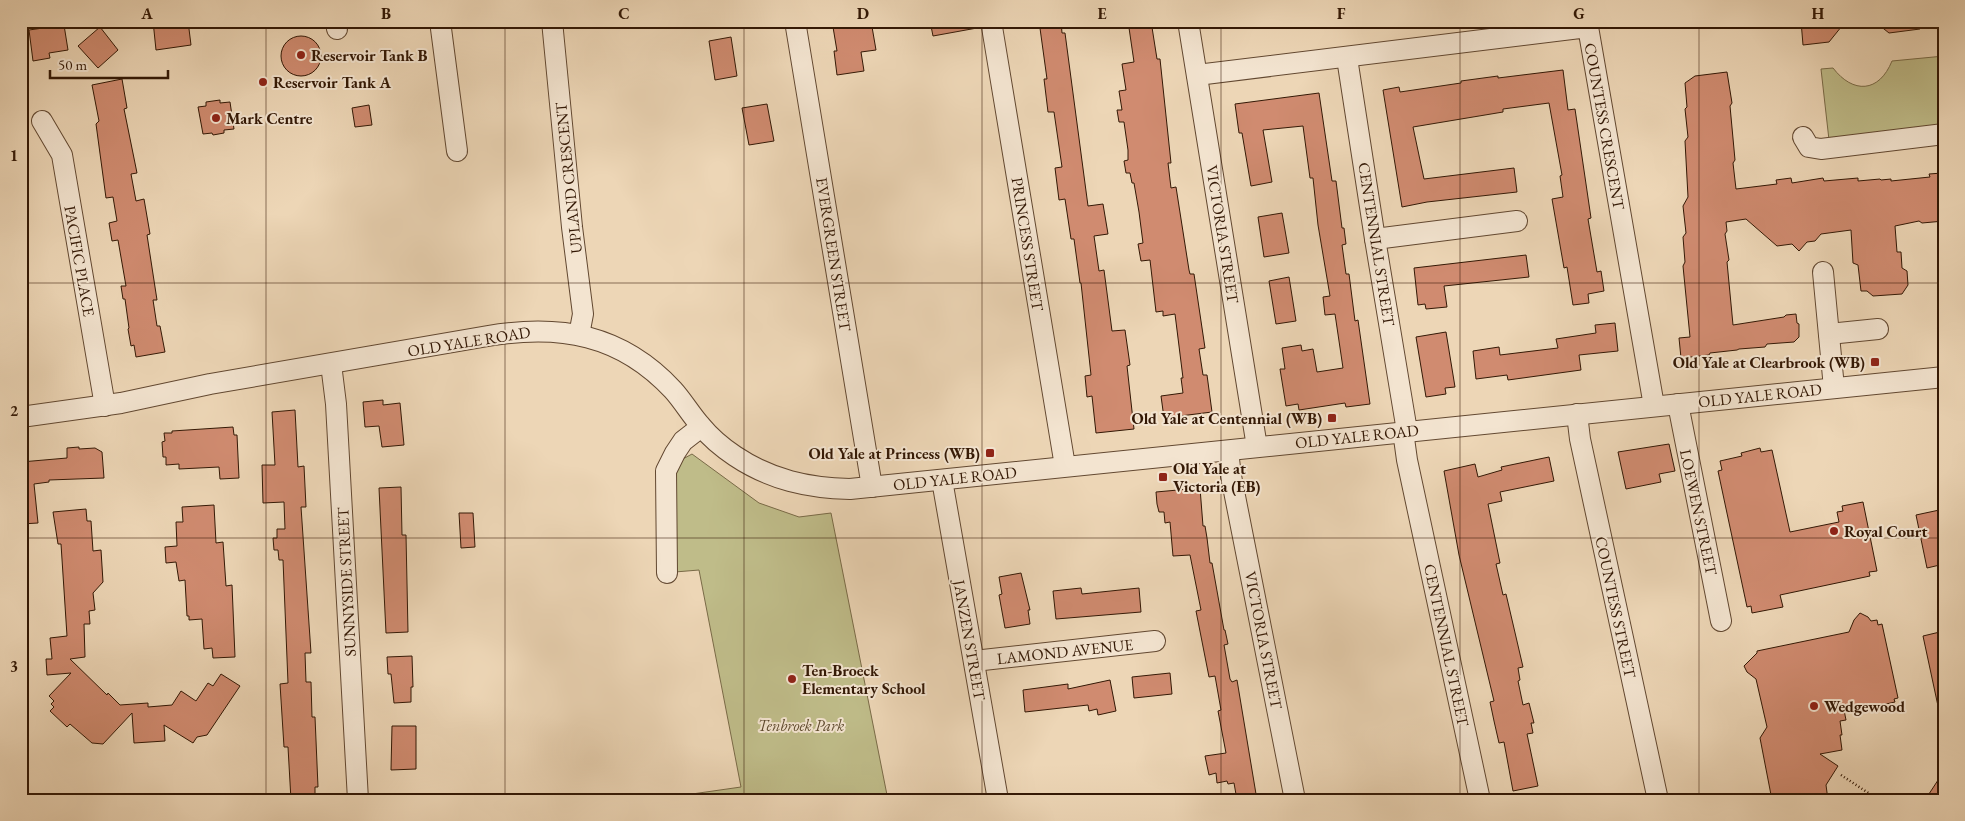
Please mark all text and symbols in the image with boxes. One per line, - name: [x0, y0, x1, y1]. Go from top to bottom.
- text: A: [140, 3, 153, 24]
- text: B: [381, 3, 391, 24]
- text: C: [618, 3, 630, 24]
- text: D: [857, 3, 869, 24]
- text: E: [1097, 3, 1107, 24]
- text: F: [1337, 3, 1346, 24]
- text: G: [1573, 3, 1585, 24]
- text: H: [1812, 3, 1825, 24]
- street label: COUNTESS CRESCENT: [1580, 41, 1630, 211]
- place label: Reservoir Tank B: [311, 45, 428, 66]
- scale bar: [50, 48, 168, 80]
- marker: Reservoir Tank B: [295, 49, 307, 61]
- text: 50 m: [58, 55, 87, 74]
- place label: Reservoir Tank A: [273, 72, 392, 93]
- marker: Reservoir Tank A: [257, 76, 269, 88]
- street label: UPLAND CRESCENT: [550, 101, 587, 255]
- place label: Mark Centre: [226, 108, 313, 129]
- marker: Mark Centre: [210, 112, 222, 124]
- text: 1: [10, 145, 18, 166]
- street label: CENTENNIAL STREET: [1353, 161, 1400, 328]
- street label: VICTORIA STREET: [1201, 163, 1244, 305]
- street label: EVERGREEN STREET: [811, 176, 856, 333]
- street label: PRINCESS STREET: [1007, 176, 1048, 313]
- street label: PACIFIC PLACE: [59, 204, 100, 318]
- street label: OLD YALE ROAD: [406, 321, 532, 362]
- place label: Old Yale at Clearbrook (WB): [1673, 352, 1865, 373]
- marker: Old Yale at Clearbrook (WB): [1869, 356, 1881, 368]
- street label: OLD YALE ROAD: [1697, 379, 1823, 412]
- text: 2: [10, 400, 19, 421]
- place label: Old Yale at Centennial (WB): [1132, 408, 1322, 429]
- marker: Old Yale at Centennial (WB): [1326, 412, 1338, 424]
- street label: OLD YALE ROAD: [1294, 420, 1420, 453]
- place label: Old Yale at Princess (WB): [809, 443, 980, 464]
- marker: Old Yale at Princess (WB): [984, 447, 996, 459]
- street label: LOEWEN STREET: [1675, 447, 1722, 577]
- place label: Old Yale at Victoria (EB): [1173, 458, 1260, 497]
- street label: OLD YALE ROAD: [892, 462, 1018, 495]
- marker: Old Yale at Victoria (EB): [1157, 471, 1169, 483]
- street label: SUNNYSIDE STREET: [332, 507, 361, 657]
- place label: Royal Court: [1844, 521, 1927, 542]
- marker: Royal Court: [1828, 525, 1840, 537]
- street label: COUNTESS STREET: [1590, 534, 1641, 680]
- street label: CENTENNIAL STREET: [1419, 562, 1474, 729]
- street label: VICTORIA STREET: [1240, 570, 1287, 711]
- street label: JANZEN STREET: [948, 576, 990, 702]
- street label: LAMOND AVENUE: [996, 634, 1134, 669]
- text: 3: [10, 656, 18, 677]
- place label: Ten-Broeck Elementary School: [802, 660, 926, 699]
- marker: Ten-Broeck Elementary School: [786, 673, 798, 685]
- place label: Wedgewood: [1824, 696, 1905, 717]
- marker: Wedgewood: [1808, 700, 1820, 712]
- park label: Tenbroek Park: [758, 715, 845, 736]

